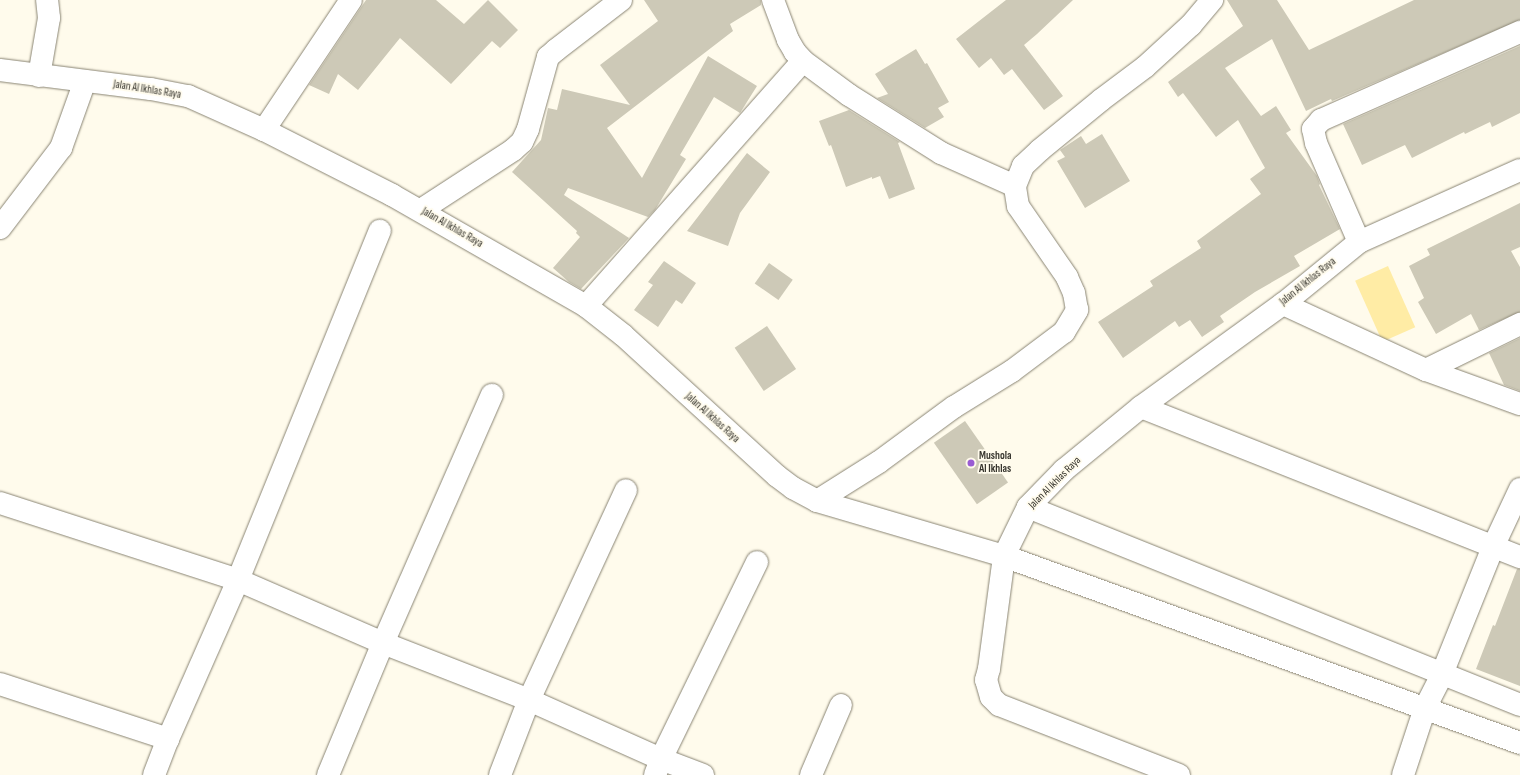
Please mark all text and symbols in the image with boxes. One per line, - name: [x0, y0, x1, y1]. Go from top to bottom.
- street label: Jalan Al Ikhlas Raya: [112, 78, 182, 102]
- street label: Jalan Al Ikhlas Raya: [419, 205, 485, 251]
- street label: Jalan Al Ikhlas Raya: [1277, 255, 1339, 309]
- street label: Jalan Al Ikhlas Raya: [682, 390, 742, 446]
- place label: Mushola Al Ikhlas: [979, 450, 1011, 476]
- street label: Jalan Al Ikhlas Raya: [1026, 454, 1084, 512]
- marker: Mushola Al Ikhlas: [966, 458, 976, 468]

